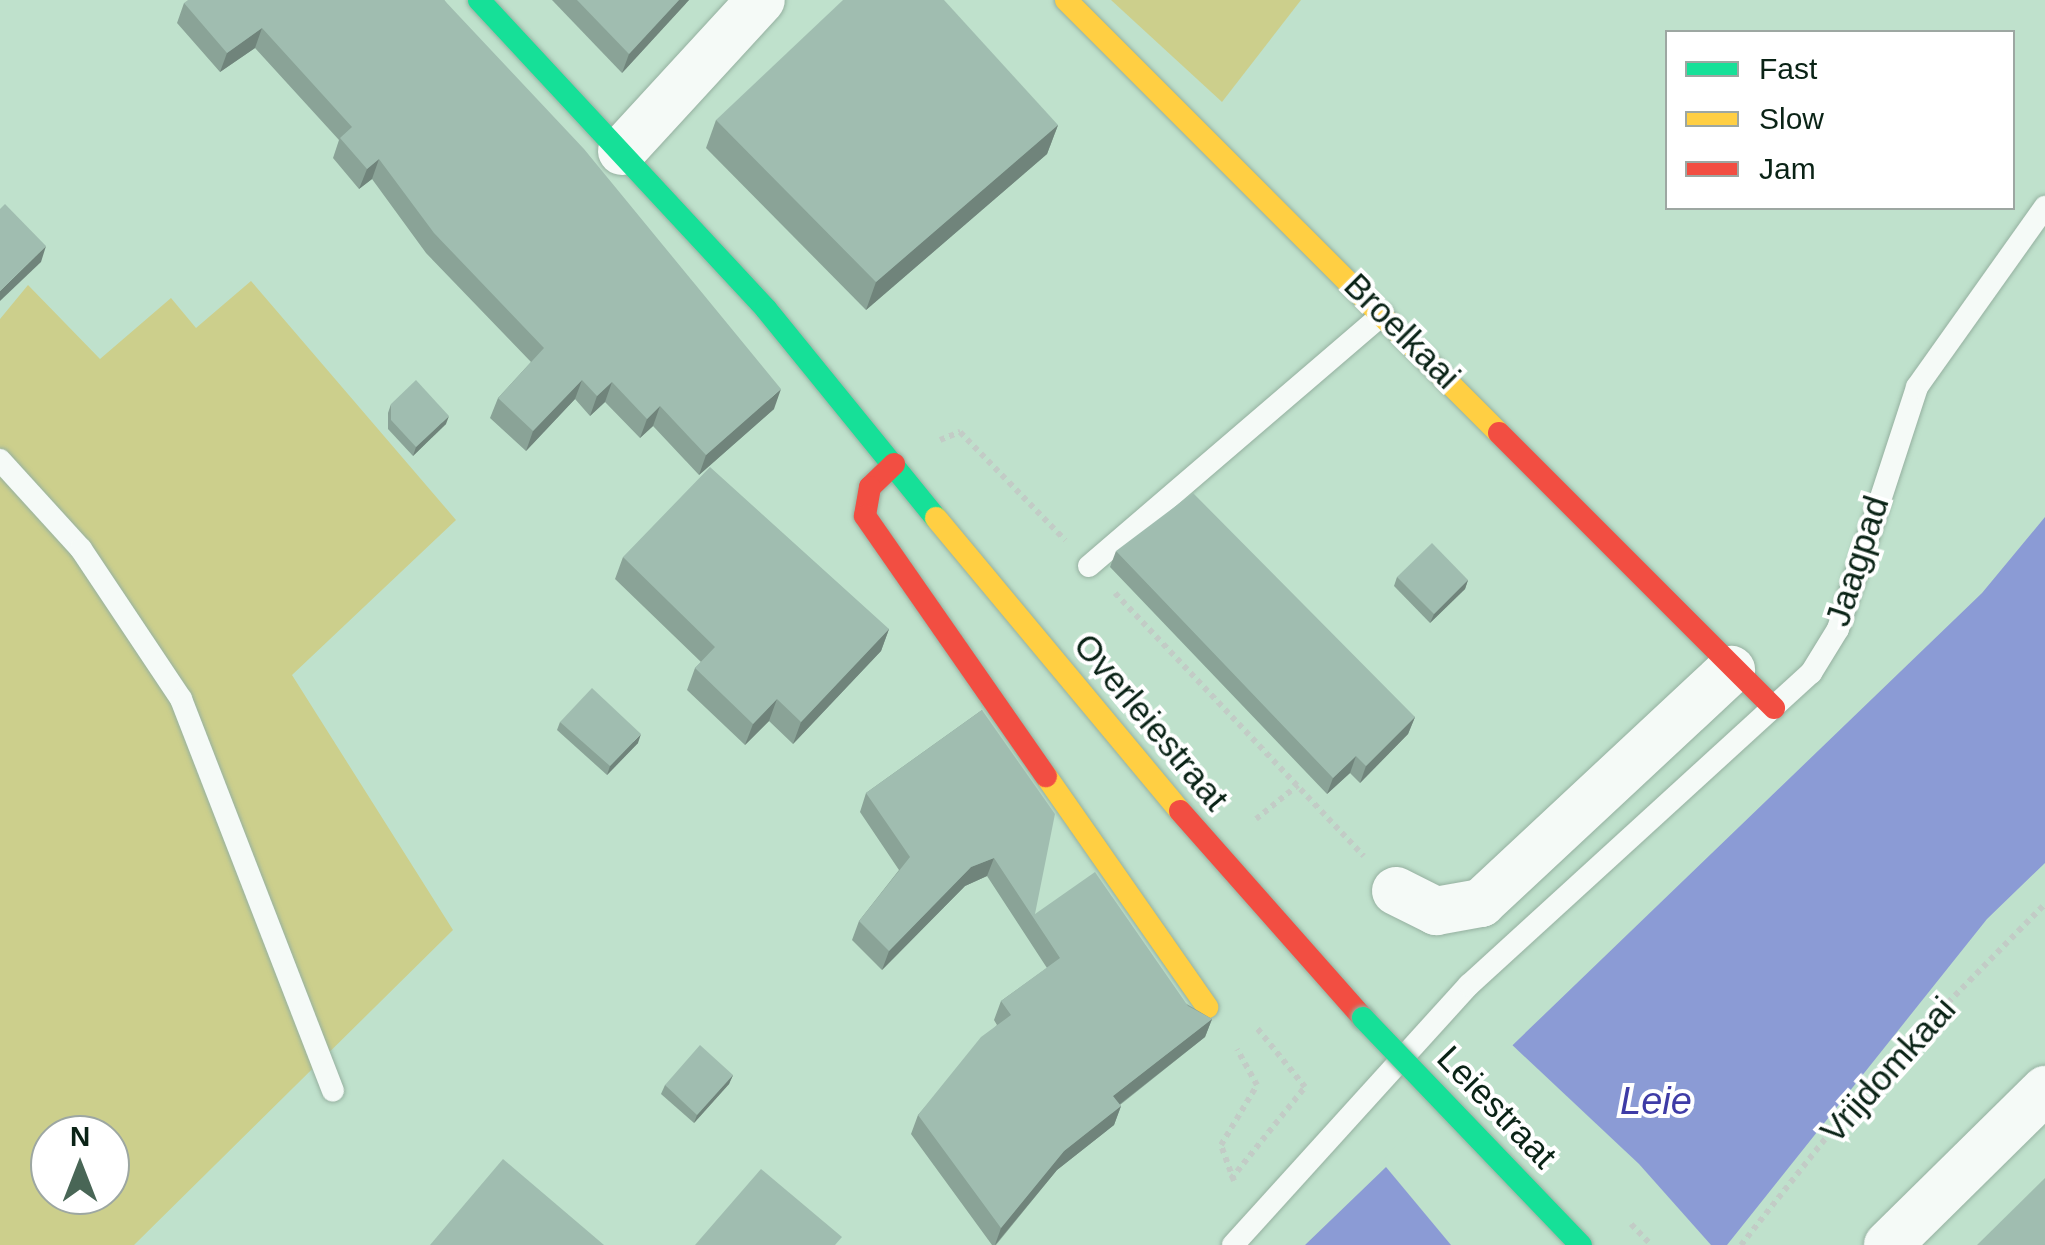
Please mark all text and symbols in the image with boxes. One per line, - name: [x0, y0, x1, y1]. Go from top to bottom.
- legend: [1665, 30, 2015, 210]
- text: Fast: [1759, 52, 1817, 85]
- text: Slow: [1759, 102, 1824, 135]
- text: Jam: [1759, 152, 1816, 185]
- street label: Broelkaai: [1336, 265, 1468, 397]
- street label: Jaagpad: [1816, 491, 1898, 631]
- street label: Overleiestraat: [1065, 625, 1237, 819]
- street label: Vrijdomkaai: [1812, 988, 1964, 1152]
- street label: Leiestraat: [1429, 1037, 1565, 1177]
- water label: Leie: [1620, 1079, 1692, 1125]
- north arrow: [30, 1115, 130, 1215]
- text: N: [70, 1121, 90, 1152]

